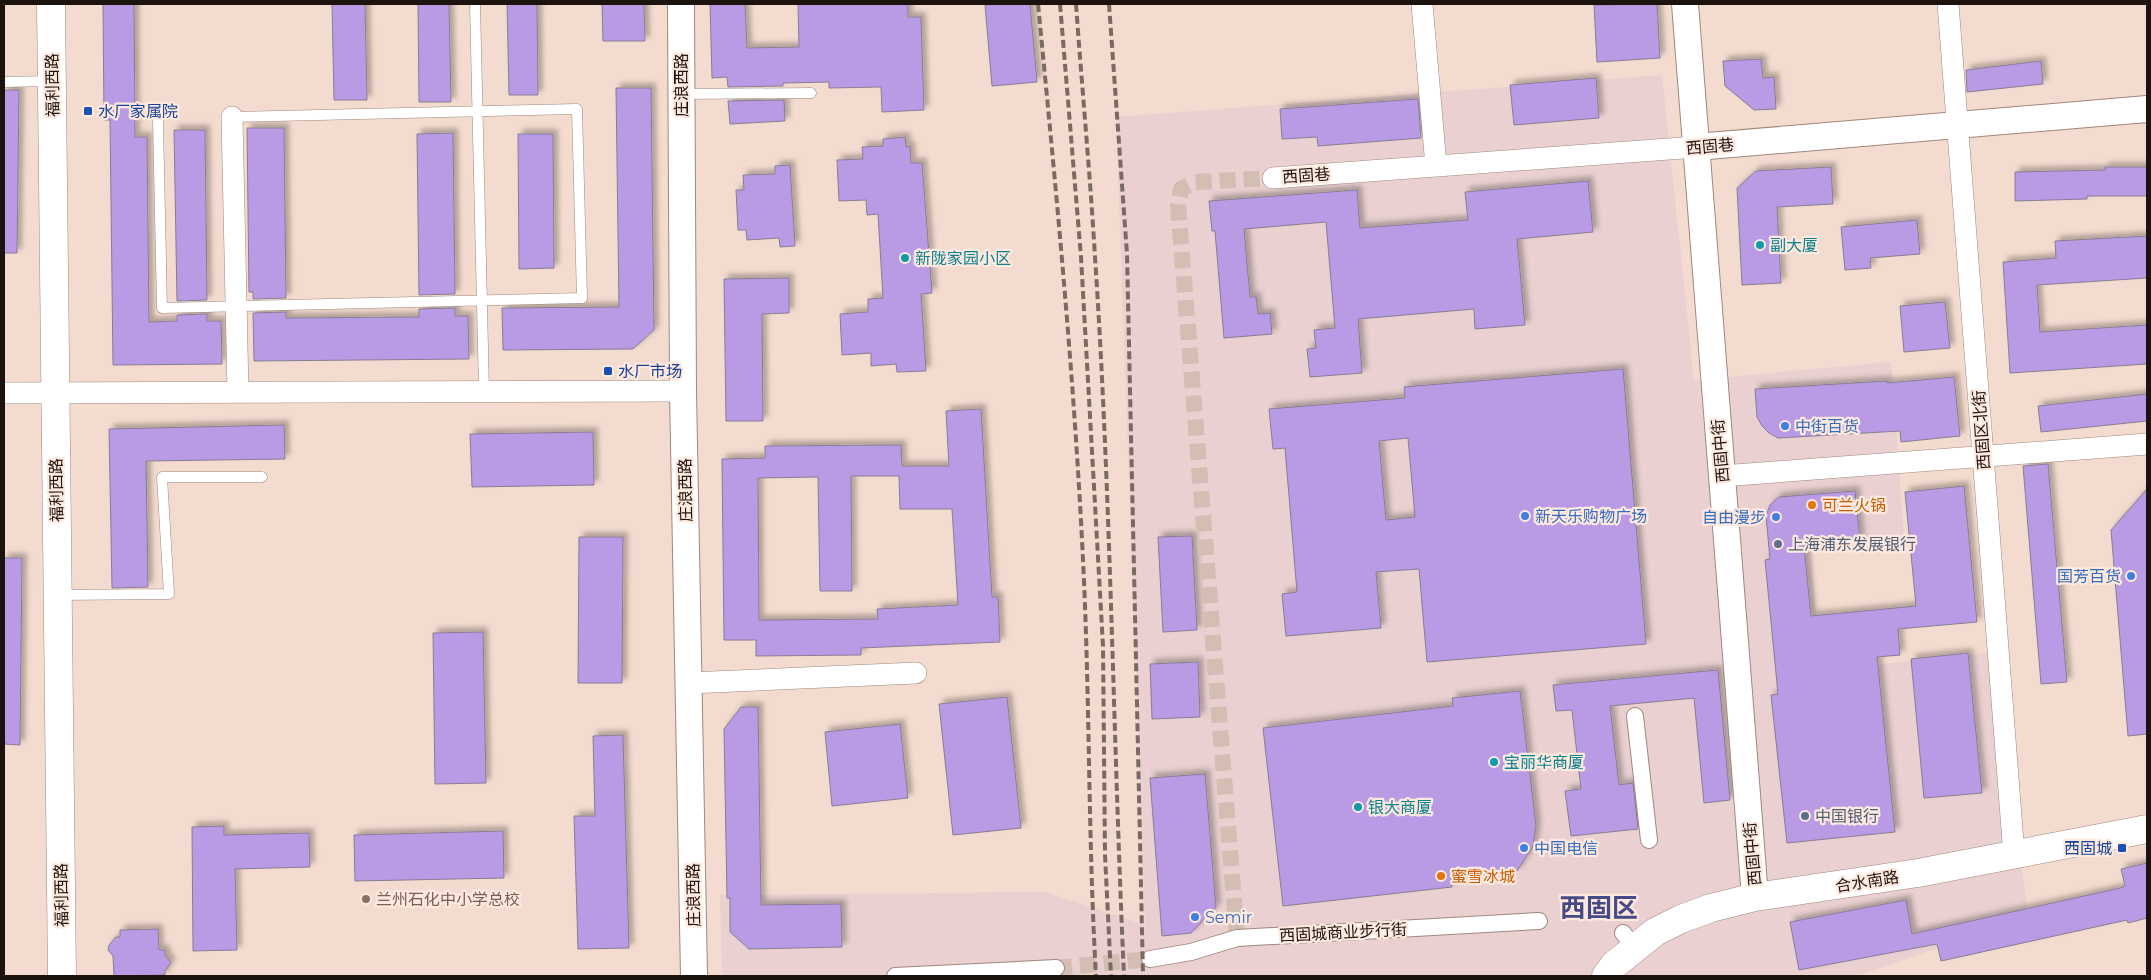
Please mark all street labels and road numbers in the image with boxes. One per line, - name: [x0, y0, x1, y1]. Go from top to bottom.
- street label: 福利西路: [42, 53, 63, 117]
- street label: 庄浪西路: [672, 53, 691, 117]
- street label: 西固巷: [1685, 135, 1735, 158]
- street label: 西固巷: [1281, 164, 1331, 187]
- street label: 西固区北街: [1969, 389, 1994, 471]
- street label: 西固中街: [1708, 418, 1733, 484]
- street label: 福利西路: [46, 458, 67, 522]
- street label: 庄浪西路: [675, 458, 696, 522]
- street label: 西固中街: [1740, 821, 1765, 887]
- street label: 福利西路: [51, 863, 72, 927]
- street label: 庄浪西路: [683, 863, 704, 927]
- street label: 合水南路: [1834, 867, 1900, 896]
- street label: 西固城商业步行街: [1279, 920, 1407, 945]

